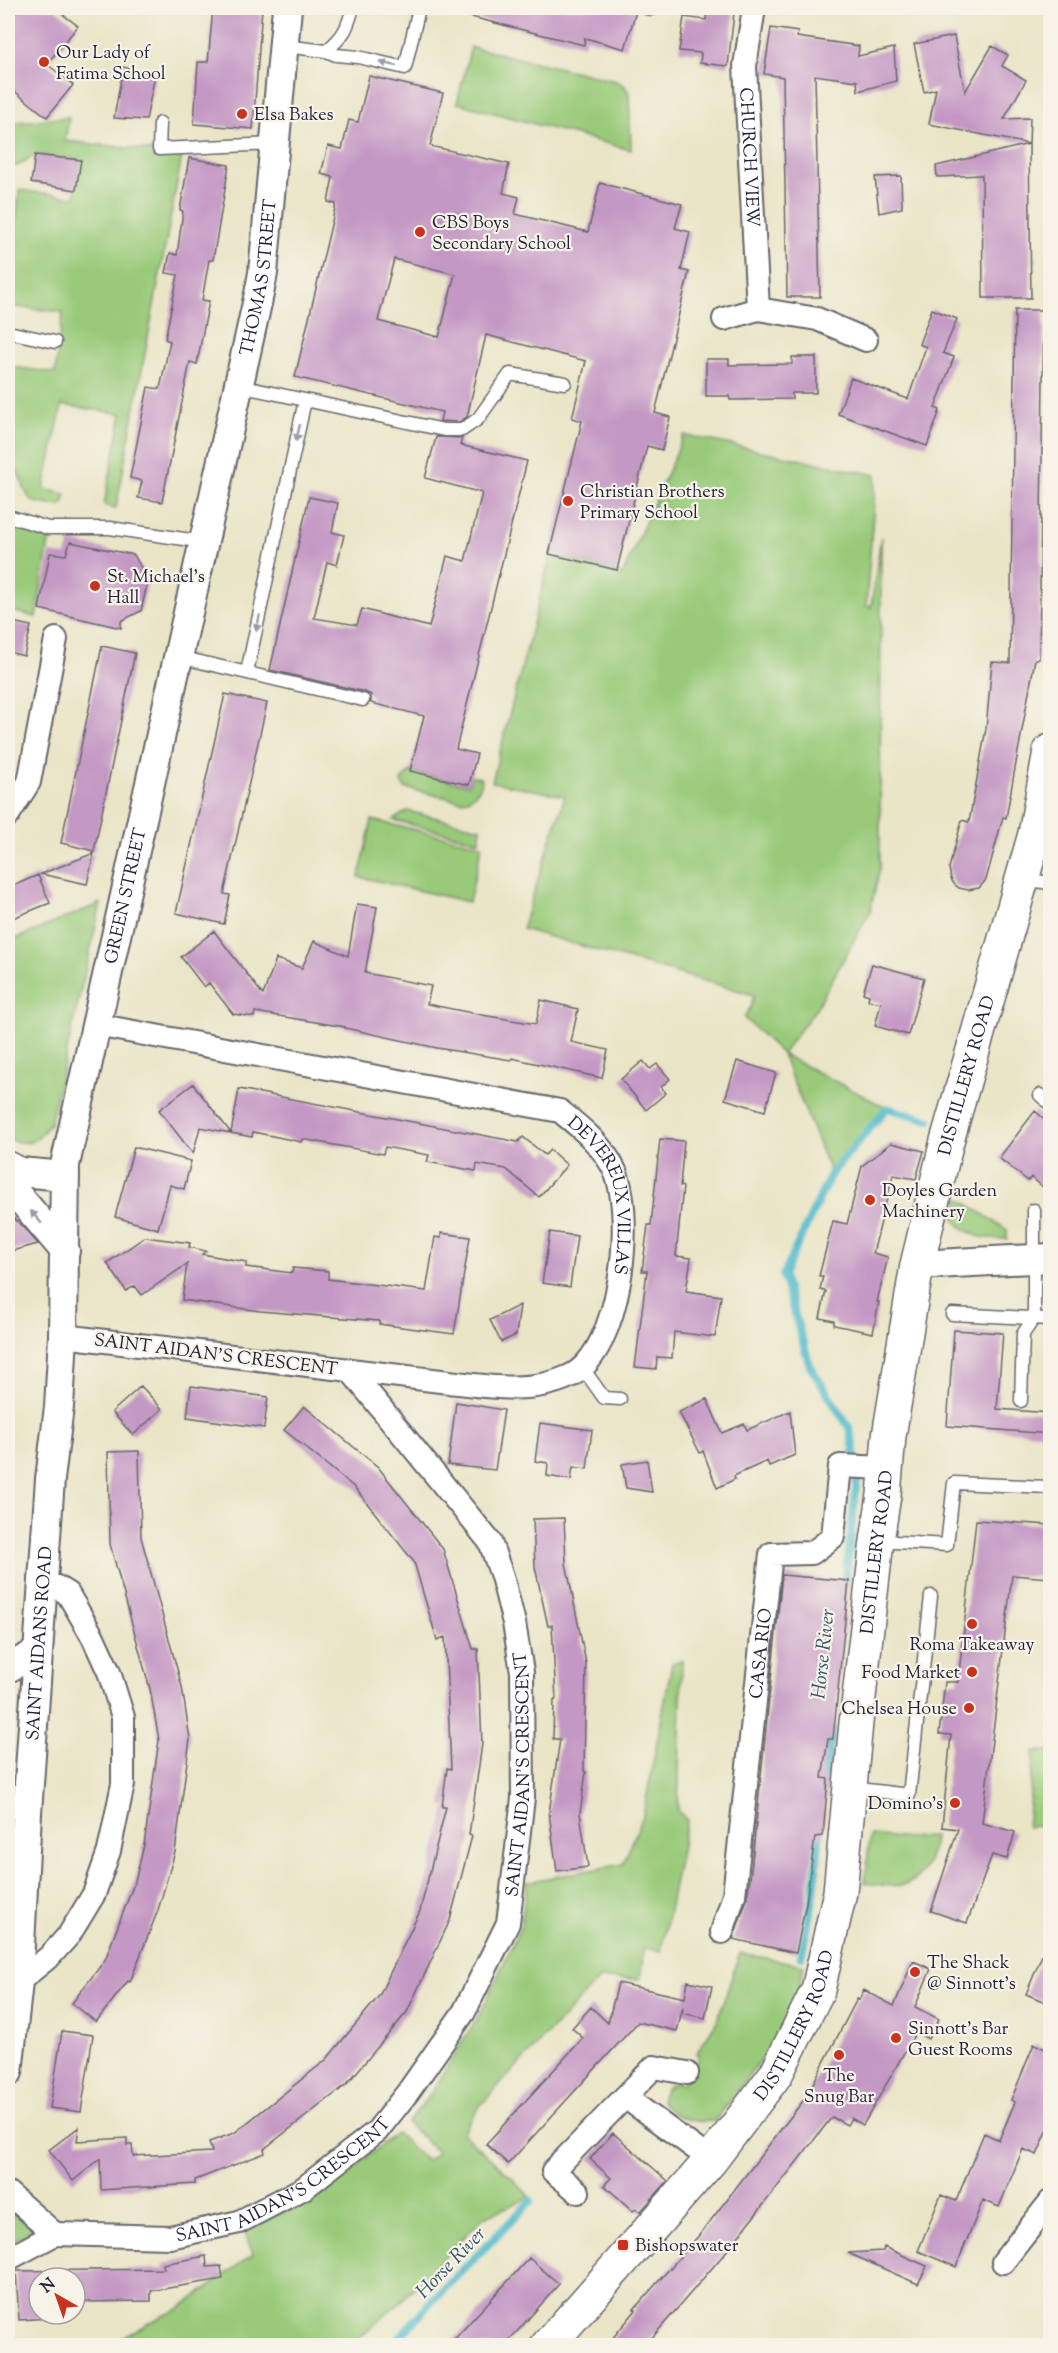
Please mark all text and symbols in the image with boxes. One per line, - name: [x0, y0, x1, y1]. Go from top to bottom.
- place label: Our Lady of Fatima School: [56, 41, 166, 88]
- marker: Our Lady of Fatima School: [37, 55, 51, 69]
- one-way arrow: [378, 59, 397, 68]
- street label: CHURCH VIEW: [731, 87, 765, 228]
- place label: Elsa Bakes: [254, 103, 334, 129]
- marker: Elsa Bakes: [235, 107, 249, 121]
- street label: THOMAS STREET: [235, 198, 285, 358]
- place label: CBS Boys Secondary School: [432, 211, 571, 258]
- marker: CBS Boys Secondary School: [413, 225, 427, 239]
- one-way arrow: [293, 423, 303, 442]
- place label: Christian Brothers Primary School: [580, 480, 725, 527]
- marker: Christian Brothers Primary School: [561, 494, 575, 508]
- place label: St. Michael's Hall: [107, 565, 205, 612]
- marker: St. Michael's Hall: [88, 579, 102, 593]
- one-way arrow: [253, 614, 262, 633]
- street label: GREEN STREET: [99, 826, 155, 967]
- street label: DISTILLERY ROAD: [933, 993, 1003, 1158]
- street label: DEVEREUX VILLAS: [561, 1111, 635, 1276]
- place label: Doyles Garden Machinery: [882, 1179, 997, 1226]
- marker: Doyles Garden Machinery: [863, 1193, 877, 1207]
- one-way arrow: [30, 1210, 43, 1225]
- street label: SAINT AIDAN'S CRESCENT: [92, 1328, 339, 1384]
- street label: DISTILLERY ROAD: [855, 1469, 901, 1636]
- street label: SAINT AIDANS ROAD: [21, 1545, 60, 1741]
- street label: CASA RIO: [744, 1607, 780, 1700]
- water label: Horse River: [805, 1608, 844, 1701]
- marker: Roma Takeaway: [965, 1617, 979, 1631]
- place label: Roma Takeaway: [909, 1633, 1035, 1659]
- street label: SAINT AIDAN'S CRESCENT: [500, 1649, 538, 1898]
- place label: Food Market: [861, 1661, 960, 1687]
- marker: Food Market: [965, 1665, 979, 1679]
- place label: Chelsea House: [841, 1697, 957, 1723]
- marker: Chelsea House: [962, 1701, 976, 1715]
- place label: Domino's: [868, 1792, 943, 1818]
- marker: Domino's: [948, 1796, 962, 1810]
- street label: DISTILLERY ROAD: [749, 1948, 842, 2107]
- place label: The Shack @ Sinnott's: [927, 1951, 1016, 1998]
- marker: The Shack @ Sinnott's: [908, 1965, 922, 1979]
- place label: Sinnott's Bar Guest Rooms: [908, 2017, 1013, 2064]
- marker: Sinnott's Bar Guest Rooms: [889, 2031, 903, 2045]
- marker: The Snug Bar: [832, 2048, 846, 2062]
- place label: The Snug Bar: [804, 2064, 874, 2111]
- street label: SAINT AIDAN'S CRESCENT: [174, 2112, 398, 2250]
- water label: Horse River: [410, 2221, 494, 2306]
- place label: Bishopswater: [635, 2234, 739, 2260]
- marker: Bishopswater: [616, 2238, 630, 2252]
- north arrow: [27, 2266, 87, 2326]
- text: N: [37, 2273, 61, 2299]

